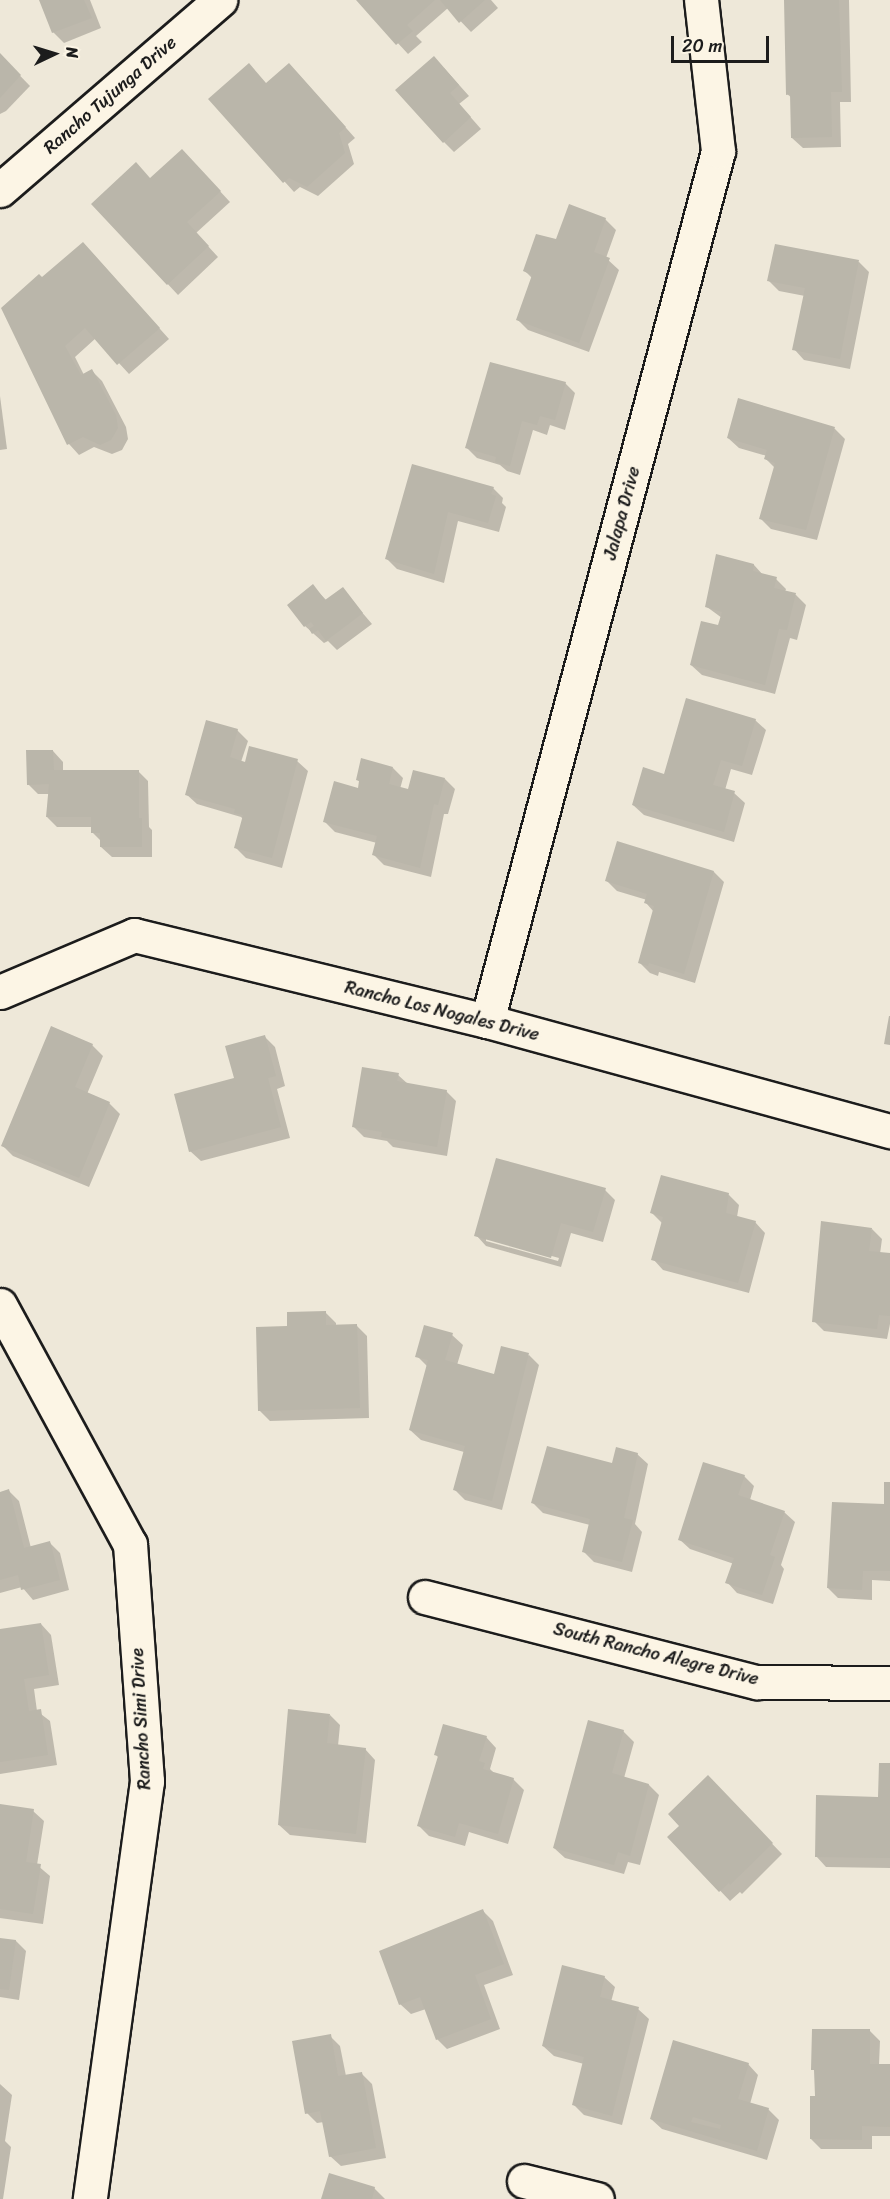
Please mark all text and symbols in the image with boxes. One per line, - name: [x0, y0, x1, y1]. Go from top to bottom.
- north arrow: [24, 24, 84, 84]
- scale bar: [674, 24, 772, 62]
- text: 20 m: [682, 30, 722, 62]
- street label: Rancho Tujunga Drive: [39, 32, 181, 158]
- text: N: [58, 46, 87, 59]
- street label: Jalapa Drive: [599, 464, 645, 562]
- street label: Rancho Los Nogales Drive: [343, 976, 541, 1046]
- street label: South Rancho Alegre Drive: [551, 1618, 761, 1690]
- street label: Rancho Simi Drive: [126, 1647, 156, 1791]

